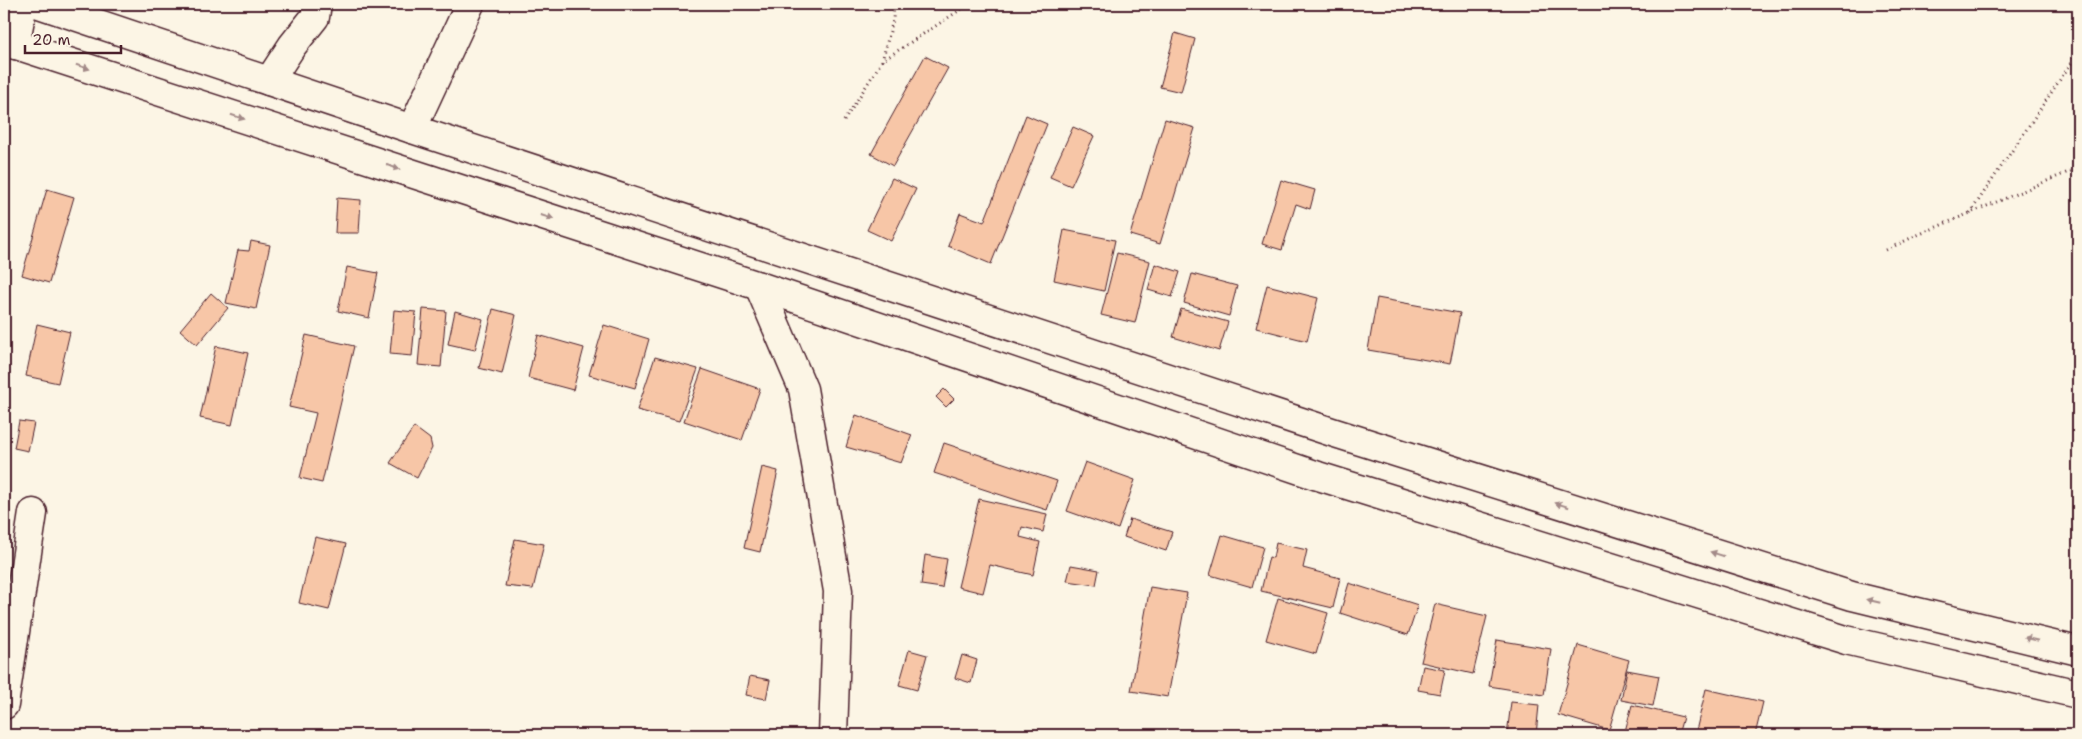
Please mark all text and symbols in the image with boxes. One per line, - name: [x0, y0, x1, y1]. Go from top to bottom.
- scale bar: [25, 22, 121, 54]
- text: 20 m: [32, 30, 71, 50]
- one-way arrow: [76, 64, 91, 71]
- one-way arrow: [231, 114, 246, 122]
- one-way arrow: [385, 164, 400, 172]
- one-way arrow: [540, 214, 555, 222]
- one-way arrow: [1555, 501, 1570, 508]
- one-way arrow: [1710, 550, 1725, 557]
- one-way arrow: [1865, 597, 1880, 605]
- one-way arrow: [2023, 635, 2038, 643]

